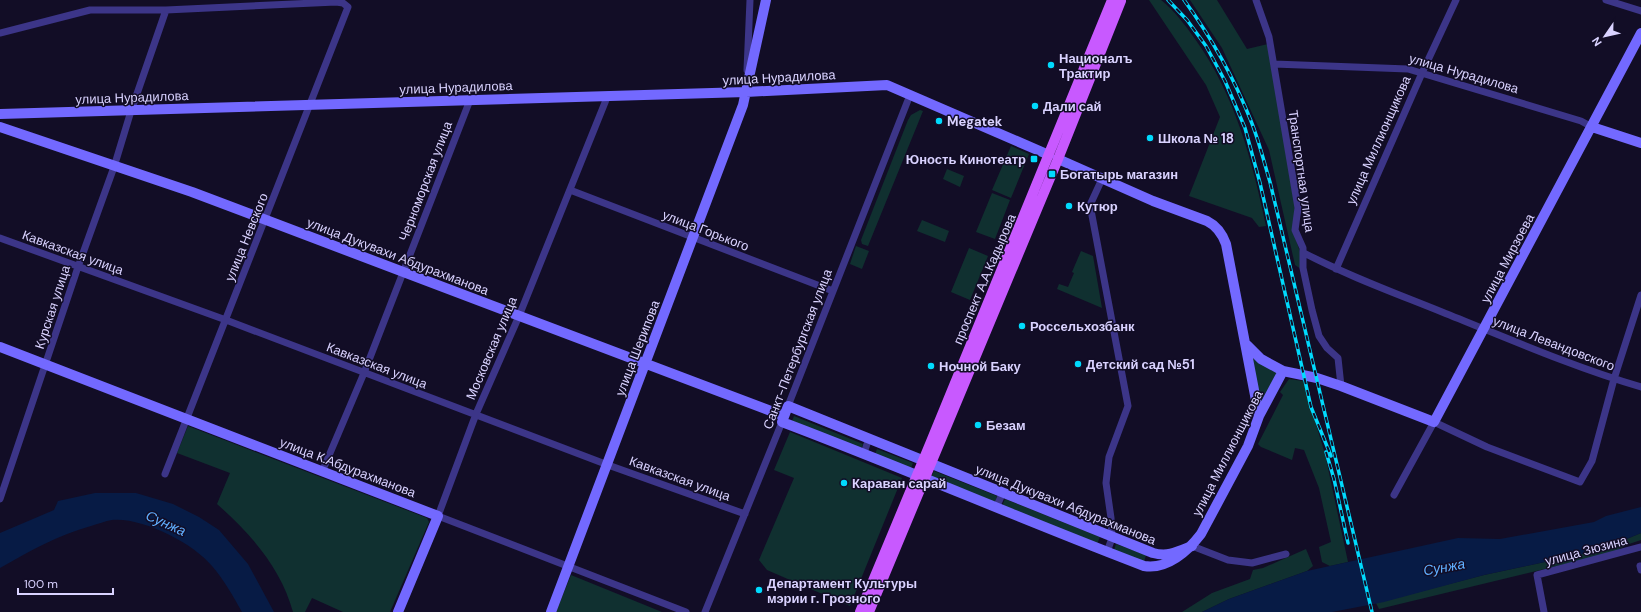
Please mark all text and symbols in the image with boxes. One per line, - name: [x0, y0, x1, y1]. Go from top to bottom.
- north arrow: [1585, 16, 1625, 56]
- text: N: [1589, 34, 1605, 49]
- place label: Националъ Трактир: [1059, 50, 1132, 82]
- street label: улица Нурадилова: [1407, 50, 1521, 97]
- marker: Националъ Трактир: [1046, 60, 1056, 70]
- street label: улица Нурадилова: [722, 66, 837, 89]
- street label: улица Миллионщикова: [1342, 72, 1415, 207]
- street label: улица Нурадилова: [399, 77, 514, 98]
- street label: улица Нурадилова: [75, 87, 190, 108]
- place label: Дали сай: [1043, 98, 1101, 115]
- marker: Дали сай: [1030, 101, 1040, 111]
- street label: Транспортная улица: [1285, 109, 1319, 234]
- place label: Megatek: [947, 113, 1003, 130]
- marker: Megatek: [934, 116, 944, 126]
- street label: Черноморская улица: [395, 118, 456, 243]
- place label: Школа № 18: [1158, 130, 1234, 147]
- marker: Школа № 18: [1145, 133, 1155, 143]
- place label: Юность Кинотеатр: [906, 151, 1026, 168]
- marker: Юность Кинотеатр: [1029, 154, 1039, 164]
- place label: Богатырь магазин: [1060, 166, 1178, 183]
- marker: Богатырь магазин: [1047, 169, 1057, 179]
- street label: улица Невского: [221, 191, 272, 284]
- place label: Кутюр: [1077, 198, 1118, 215]
- marker: Кутюр: [1064, 201, 1074, 211]
- street label: улица Горького: [660, 206, 752, 255]
- street label: улица Мирзоева: [1477, 210, 1538, 306]
- street label: проспект А.А.Кадырова: [949, 211, 1020, 347]
- street label: улица Дукувахи Абдурахманова: [305, 214, 492, 299]
- street label: Кавказская улица: [20, 226, 127, 279]
- street label: Курская улица: [31, 262, 74, 351]
- street label: Санкт-Петербургская улица: [759, 266, 836, 432]
- street label: Московская улица: [462, 293, 521, 402]
- street label: улица Шерипова: [611, 297, 664, 398]
- street label: улица Левандовского: [1491, 312, 1617, 375]
- place label: Россельхозбанк: [1030, 318, 1135, 335]
- marker: Россельхозбанк: [1017, 321, 1027, 331]
- street label: Кавказская улица: [324, 338, 430, 393]
- place label: Детский сад №51: [1086, 356, 1195, 373]
- place label: Ночной Баку: [939, 358, 1021, 375]
- marker: Детский сад №51: [1073, 359, 1083, 369]
- marker: Ночной Баку: [926, 361, 936, 371]
- street label: улица Миллионщикова: [1188, 387, 1267, 519]
- place label: Безам: [986, 417, 1026, 434]
- marker: Безам: [973, 420, 983, 430]
- street label: улица К.Абдурахманова: [277, 434, 419, 502]
- street label: Кавказская улица: [627, 452, 734, 505]
- street label: улица Дукувахи Абдурахманова: [973, 460, 1159, 549]
- place label: Караван сарай: [852, 475, 946, 492]
- marker: Караван сарай: [839, 478, 849, 488]
- water label: Сунжа: [143, 506, 189, 540]
- street label: улица Зюзина: [1543, 531, 1630, 570]
- water label: Сунжа: [1422, 554, 1466, 580]
- scale bar: [18, 570, 113, 596]
- place label: Департамент Культуры мэрии г. Грозного: [767, 575, 917, 607]
- text: 100 m: [24, 576, 58, 592]
- marker: Департамент Культуры мэрии г. Грозного: [754, 585, 764, 595]

